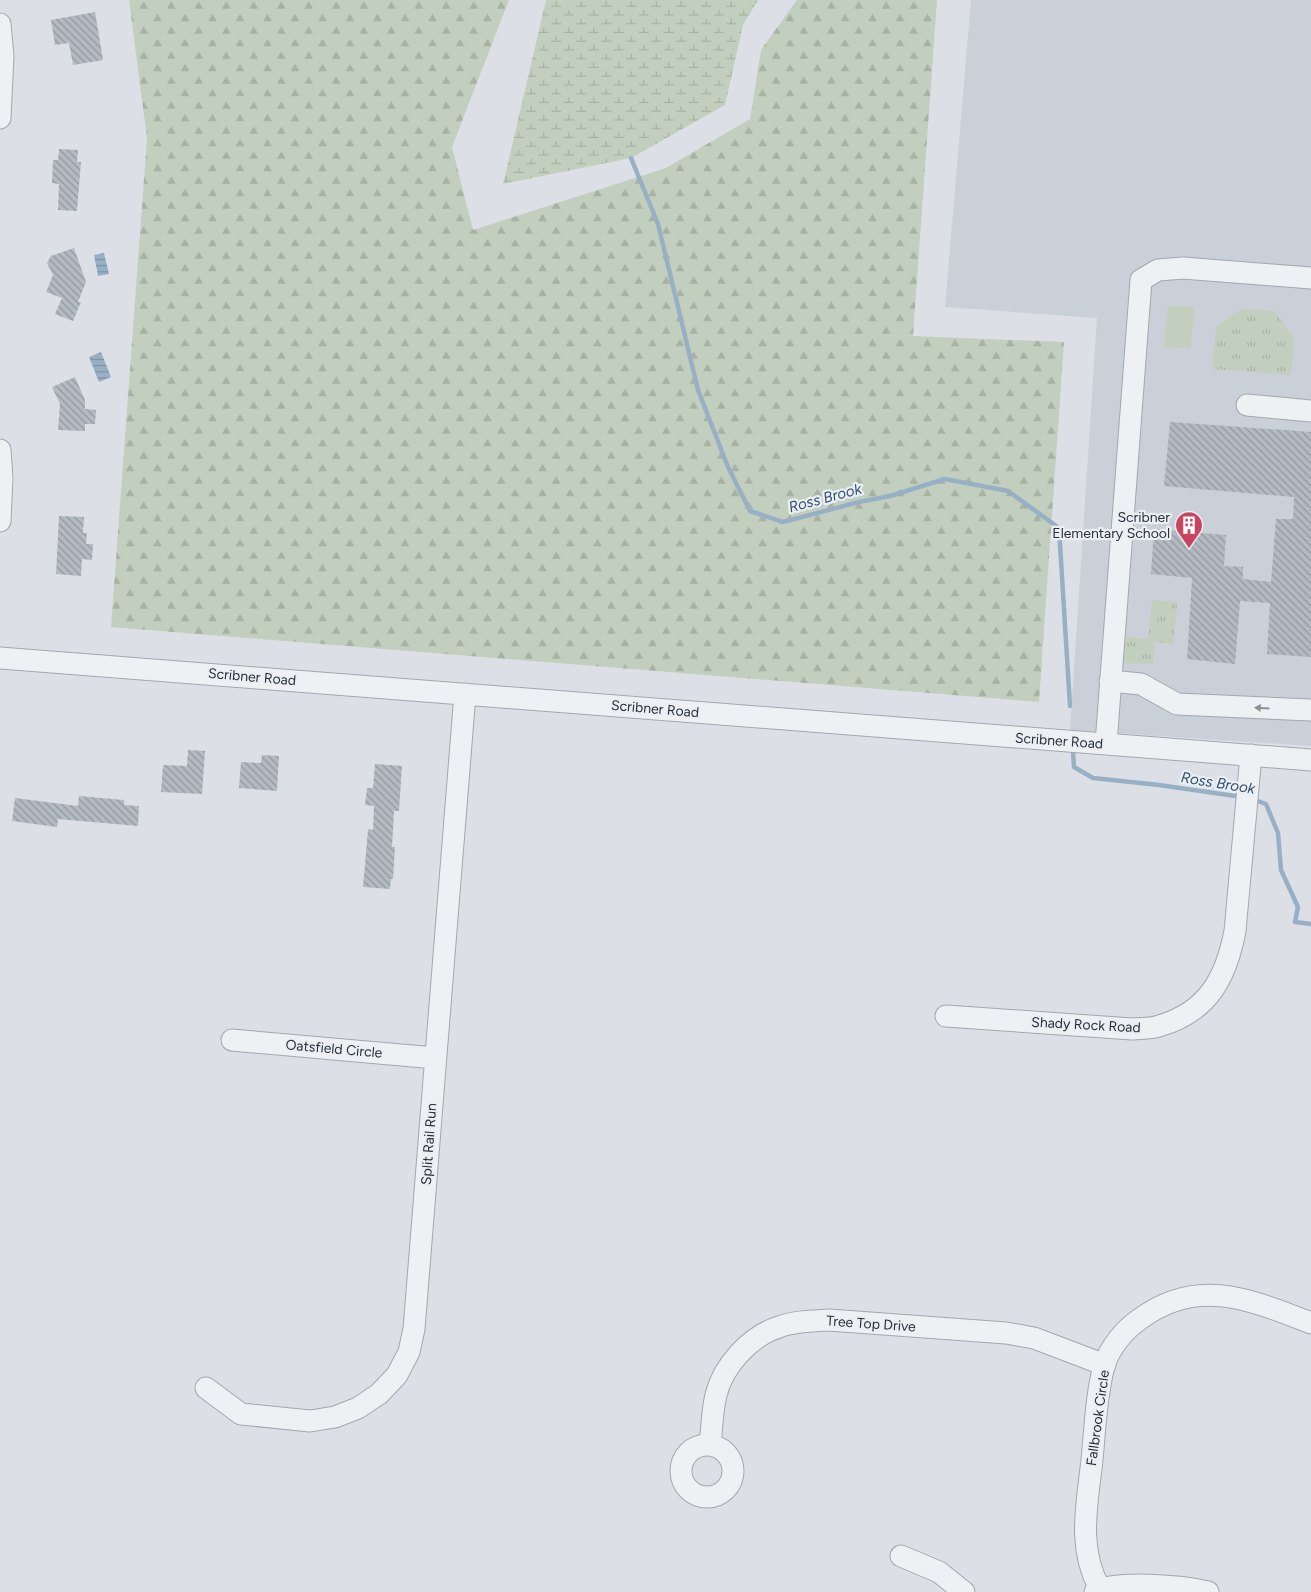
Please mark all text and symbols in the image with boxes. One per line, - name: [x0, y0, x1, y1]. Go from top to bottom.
- water label: Ross Brook: [787, 479, 864, 516]
- place label: Scribner Elementary School: [1052, 509, 1170, 542]
- building icon: Scribner Elementary School: [1174, 510, 1204, 549]
- street label: Scribner Road: [207, 665, 297, 689]
- street label: Scribner Road: [610, 697, 700, 721]
- one-way arrow: [1254, 703, 1270, 711]
- street label: Scribner Road: [1014, 729, 1104, 753]
- water label: Ross Brook: [1180, 768, 1257, 798]
- street label: Shady Rock Road: [1031, 1014, 1141, 1036]
- street label: Oatsfield Circle: [285, 1036, 383, 1062]
- street label: Split Rail Run: [418, 1102, 440, 1186]
- street label: Tree Top Drive: [826, 1312, 917, 1336]
- street label: Fallbrook Circle: [1083, 1369, 1113, 1467]

